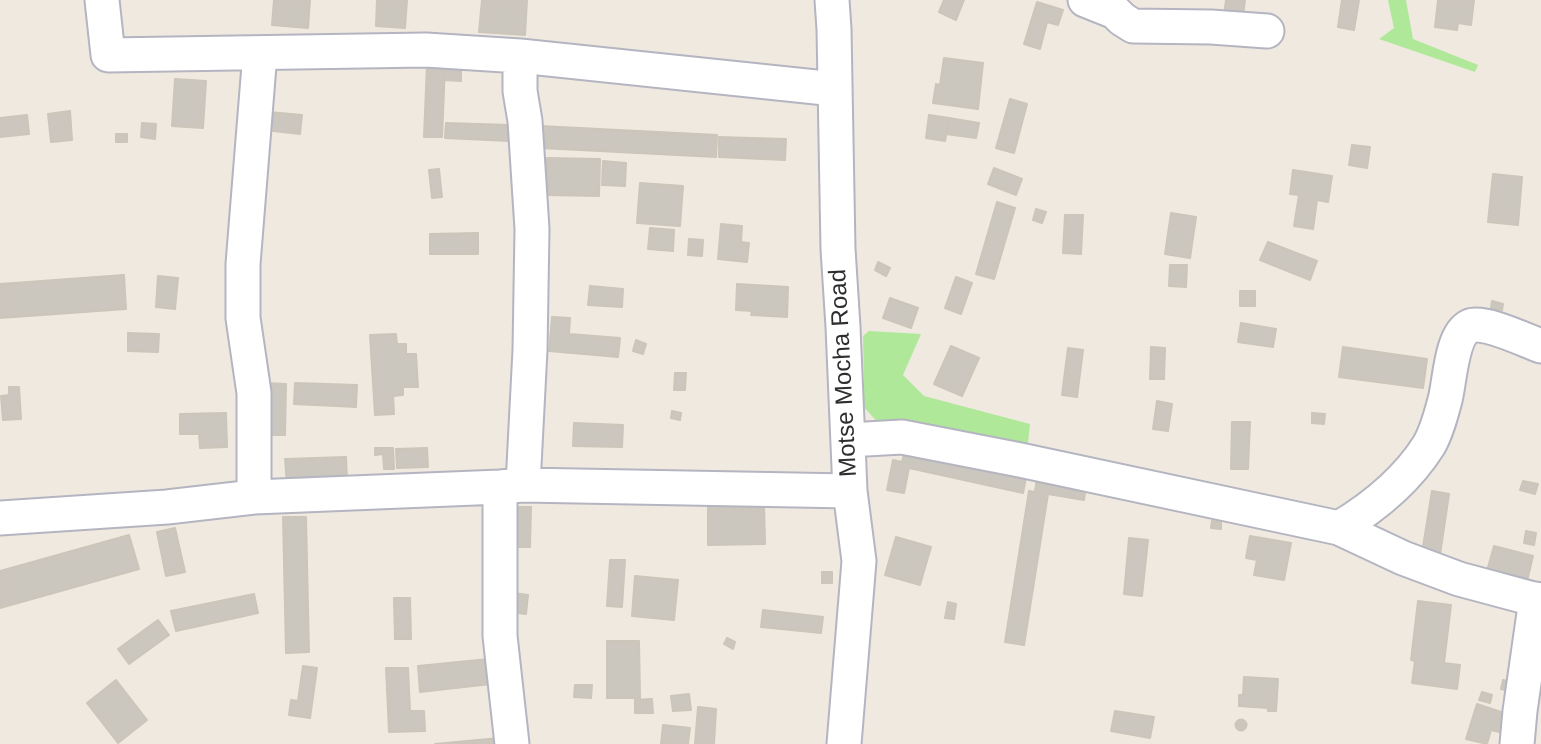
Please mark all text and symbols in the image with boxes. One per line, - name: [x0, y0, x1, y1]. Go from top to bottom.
- street label: Motse Mocha Road: [824, 268, 864, 478]

